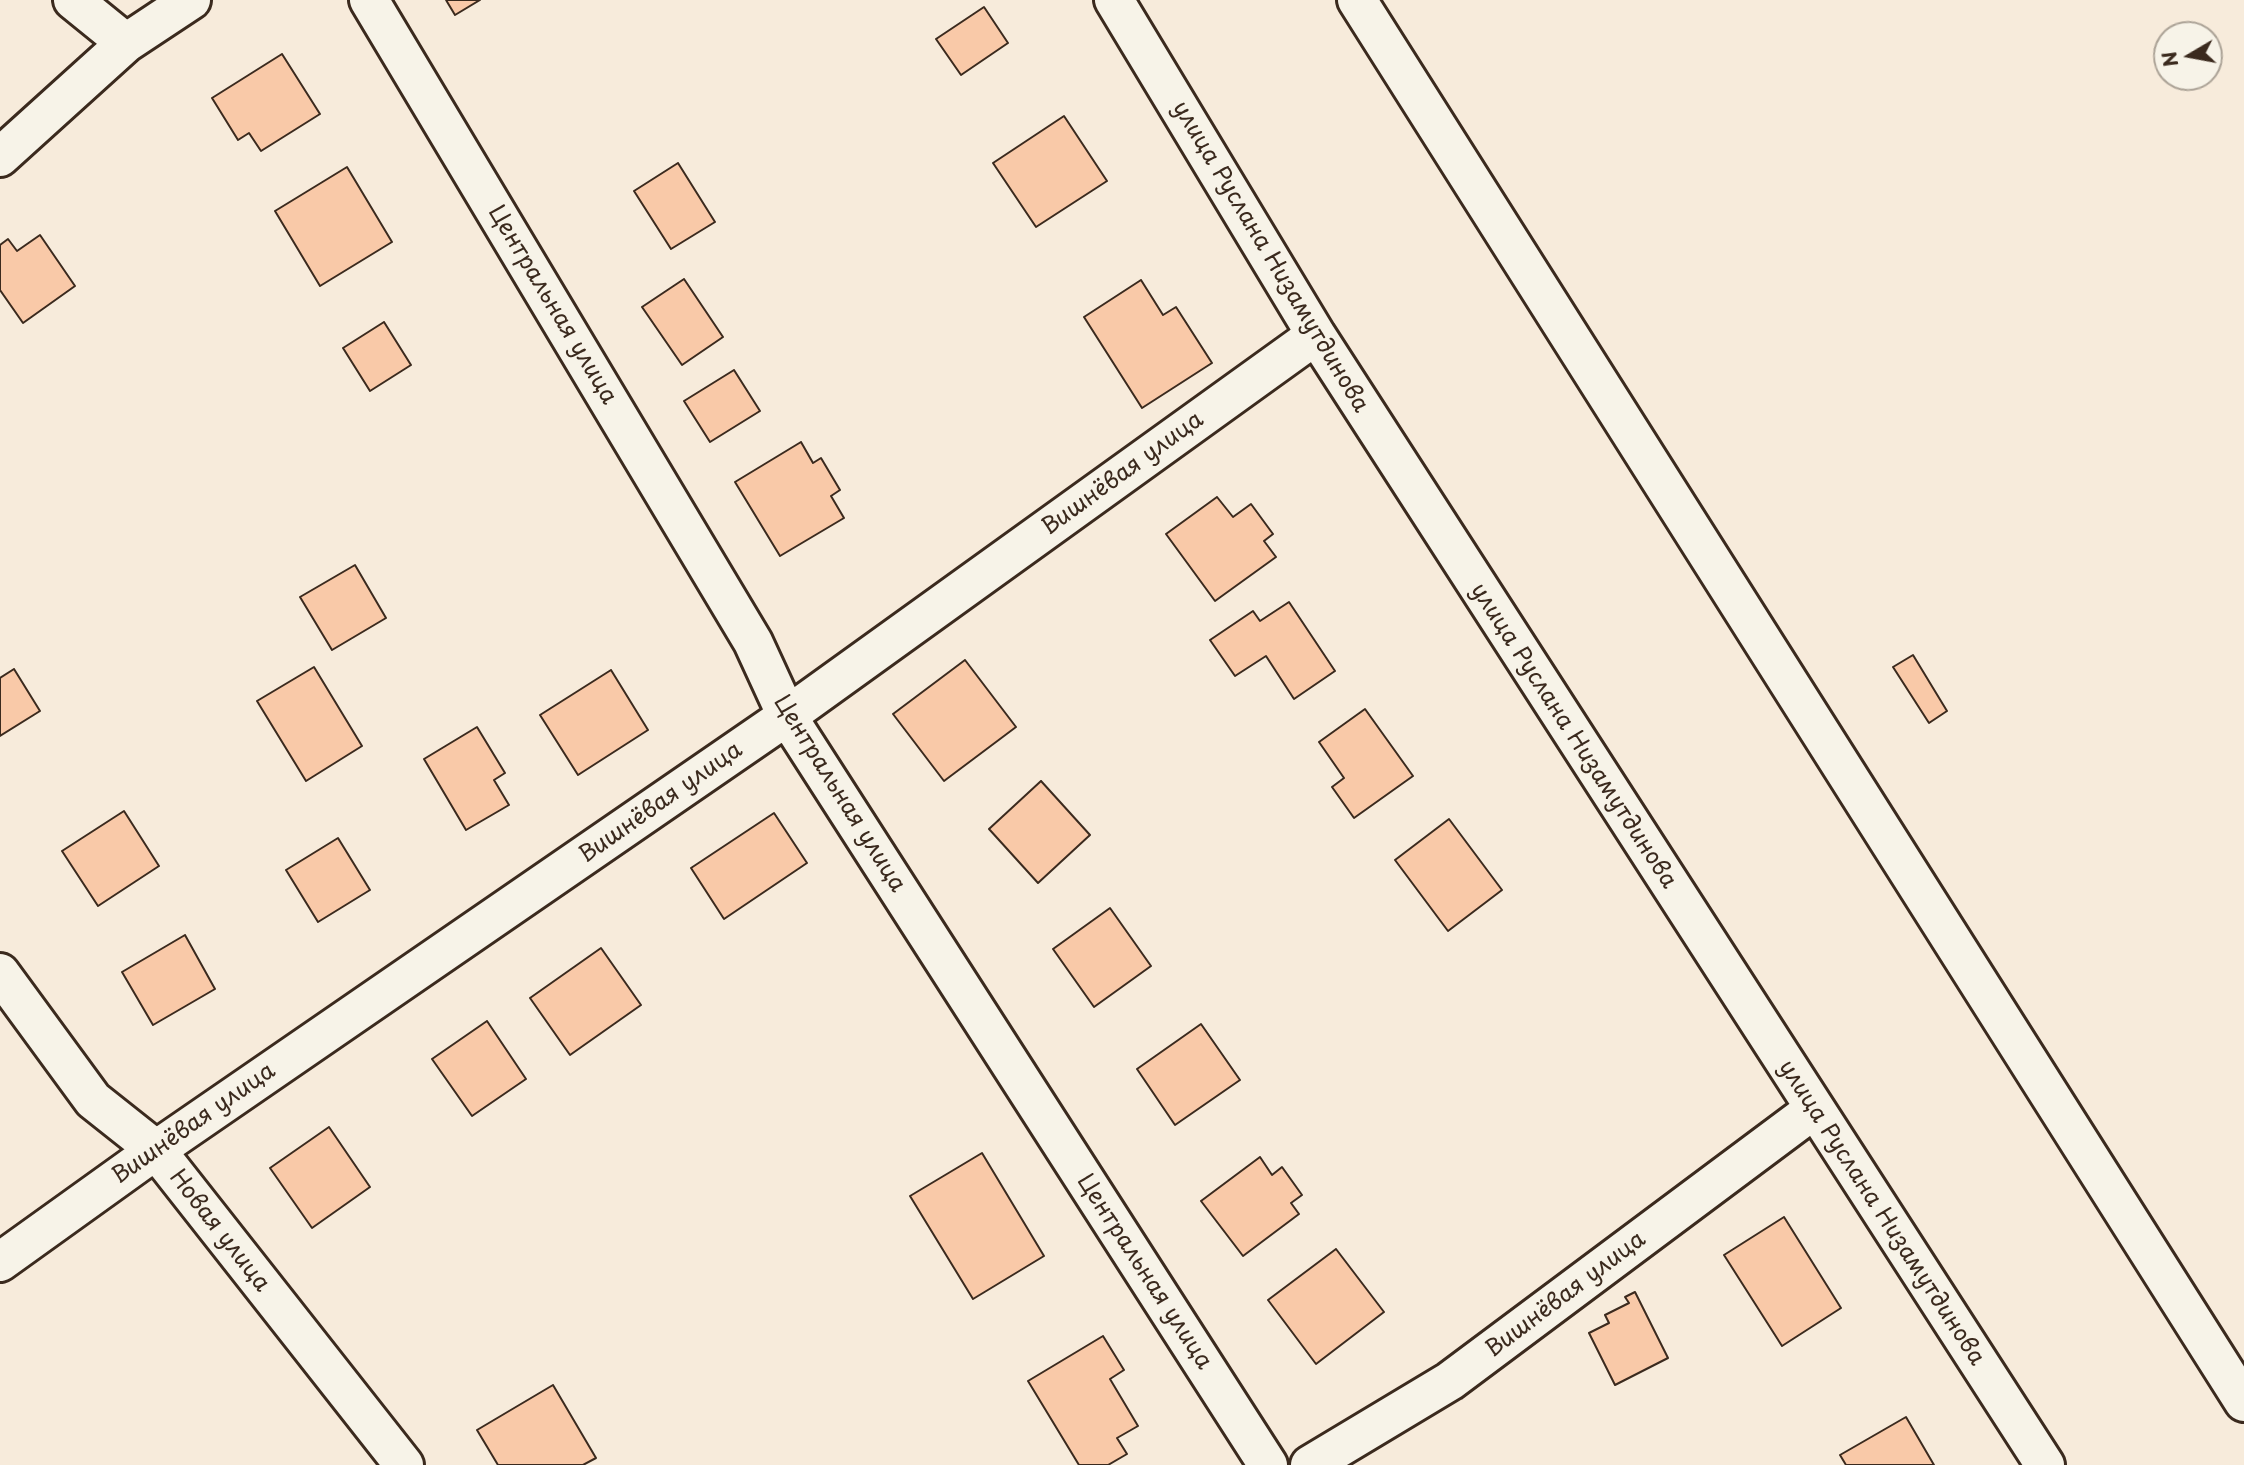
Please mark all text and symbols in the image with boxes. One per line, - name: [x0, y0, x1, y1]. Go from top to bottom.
- north arrow: [2153, 21, 2223, 91]
- text: N: [2154, 49, 2184, 69]
- street label: улица Руслана Низамутдинова: [1166, 96, 1374, 418]
- street label: Центральная улица: [482, 201, 622, 409]
- street label: Вишнёвая улица: [1037, 406, 1209, 542]
- street label: улица Руслана Низамутдинова: [1464, 578, 1682, 894]
- street label: Центральная улица: [767, 690, 911, 898]
- street label: Вишнёвая улица: [574, 736, 748, 870]
- street label: улица Руслана Низамутдинова: [1772, 1055, 1990, 1371]
- street label: Вишнёвая улица: [107, 1057, 281, 1191]
- street label: Новая улица: [163, 1165, 275, 1297]
- street label: Центральная улица: [1071, 1169, 1217, 1375]
- street label: Вишнёвая улица: [1481, 1226, 1651, 1364]

